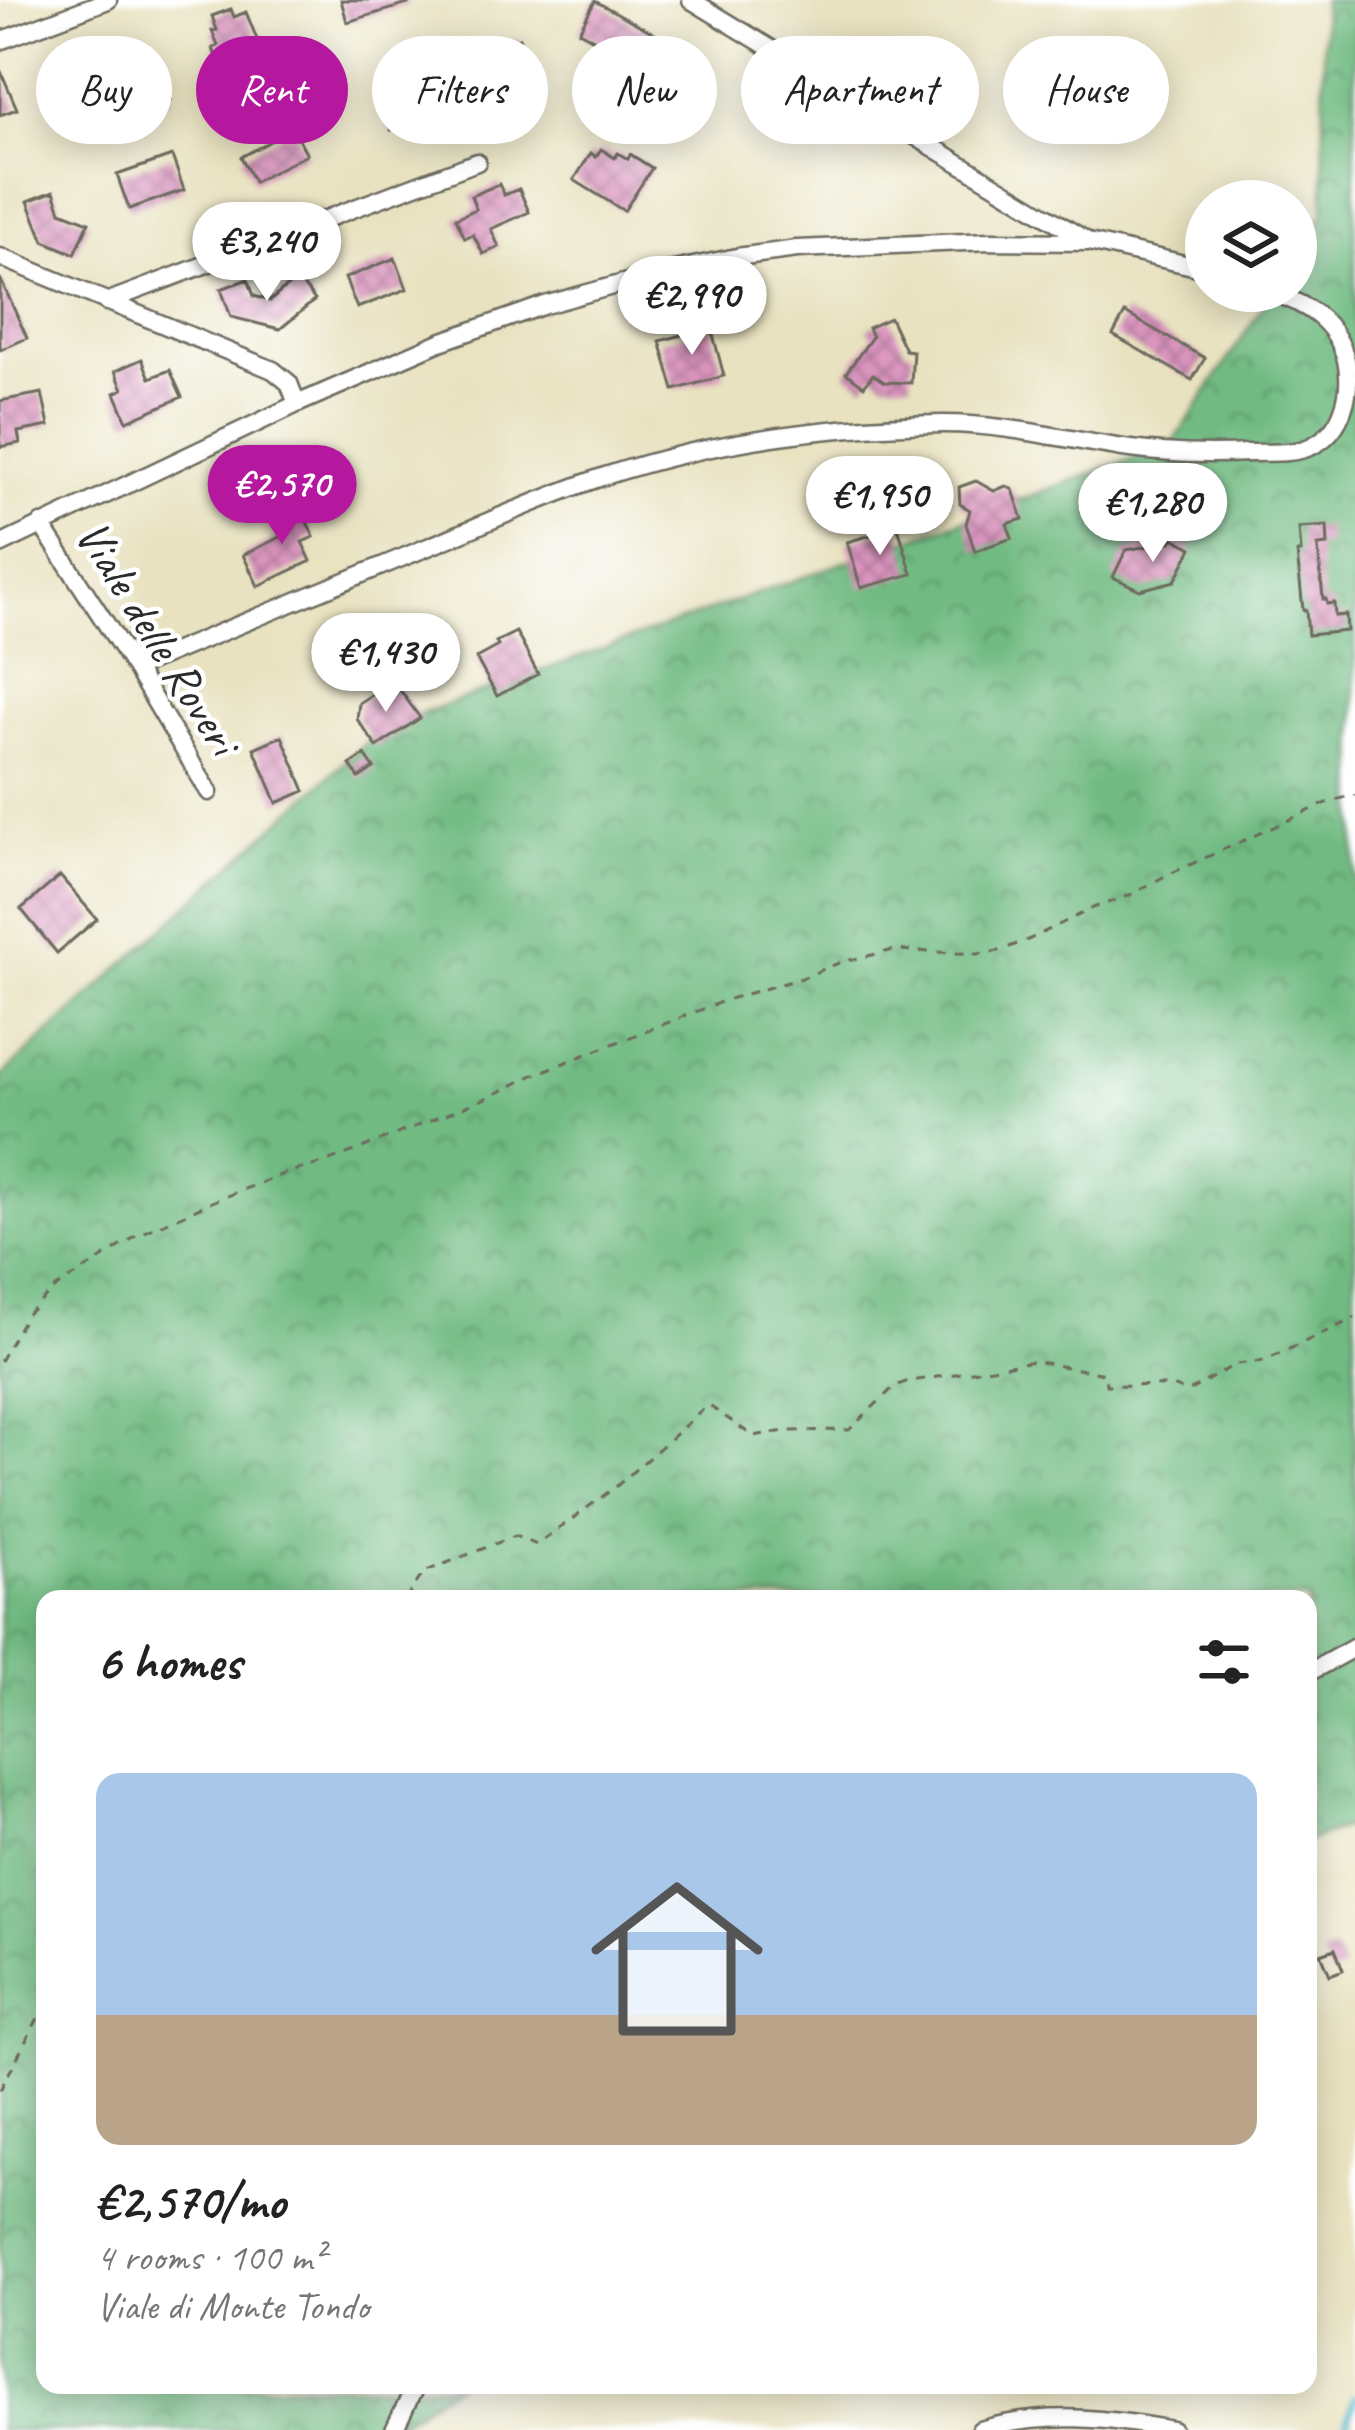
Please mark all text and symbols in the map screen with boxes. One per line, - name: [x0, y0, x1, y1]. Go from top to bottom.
- chip: Buy: [36, 36, 172, 144]
- chip: Rent: [196, 36, 348, 144]
- chip: Filters: [372, 36, 548, 144]
- chip: New: [572, 36, 717, 144]
- chip: Apartment: [741, 36, 979, 144]
- chip: House: [1003, 36, 1169, 144]
- map controls: [1185, 180, 1317, 312]
- button: layers: [1185, 180, 1317, 312]
- pin: €3,240: [169, 202, 365, 304]
- text: €3,240: [219, 216, 315, 265]
- pin: €2,990: [594, 256, 790, 358]
- text: €2,990: [645, 270, 739, 319]
- pin: €2,570: [184, 445, 380, 547]
- pin: €1,950: [782, 456, 978, 558]
- text: €2,570: [235, 459, 329, 508]
- pin: €1,280: [1055, 463, 1251, 565]
- text: €1,950: [833, 470, 927, 519]
- text: €1,280: [1105, 477, 1201, 526]
- street label: Viale delle Roveri: [62, 509, 256, 770]
- pin: €1,430: [288, 613, 484, 715]
- text: €1,430: [338, 627, 434, 676]
- icon: filters: [1191, 1629, 1257, 1695]
- text: 6 homes: [96, 1630, 241, 1694]
- icon: home: [569, 1851, 785, 2067]
- text: €2,570/mo: [96, 2169, 285, 2233]
- text: 4 rooms · 100 m²: [96, 2233, 324, 2282]
- text: Viale di Monte Tondo: [96, 2282, 369, 2331]

